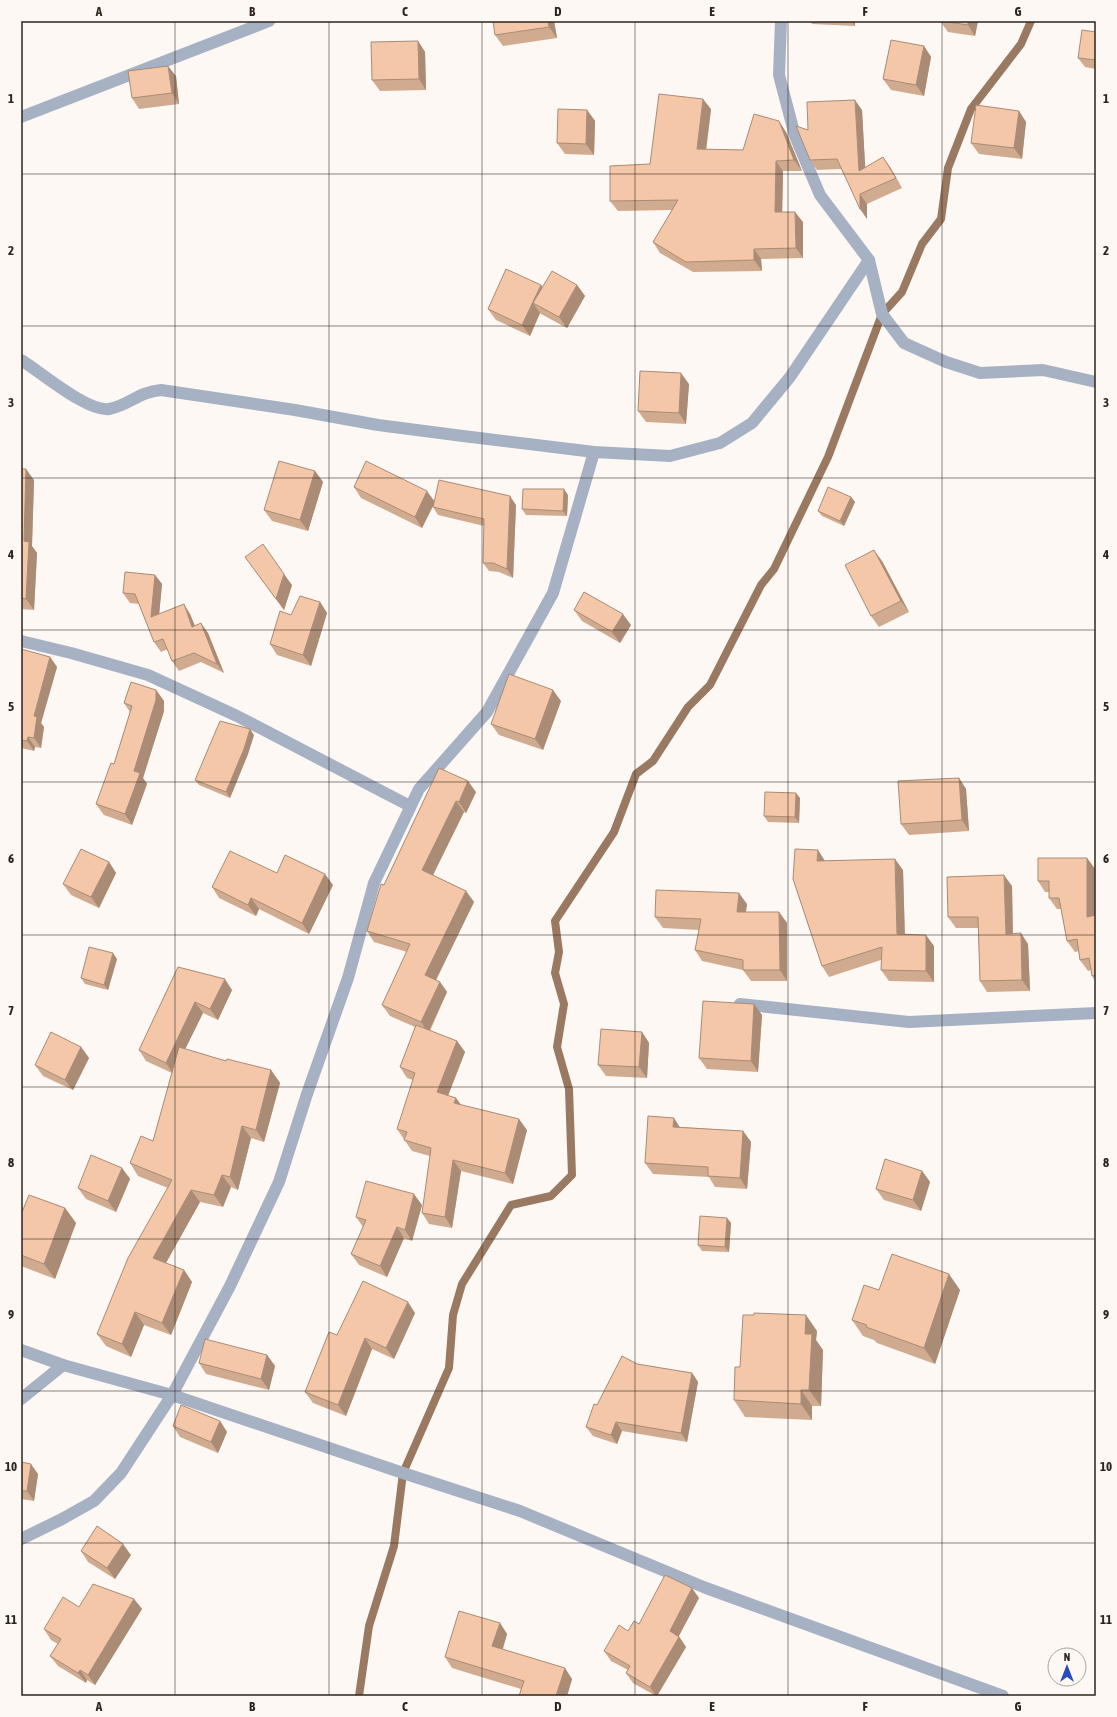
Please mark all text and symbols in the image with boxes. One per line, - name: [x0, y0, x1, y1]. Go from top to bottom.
- text: A: [95, 4, 103, 19]
- text: B: [249, 4, 256, 19]
- text: C: [402, 4, 408, 19]
- text: D: [554, 4, 562, 19]
- text: E: [709, 4, 715, 19]
- text: F: [862, 4, 868, 19]
- text: G: [1015, 4, 1022, 19]
- text: 1: [8, 91, 14, 106]
- text: 1: [1103, 91, 1109, 106]
- text: 2: [8, 243, 14, 258]
- text: 2: [1103, 243, 1109, 258]
- text: 3: [8, 395, 14, 410]
- text: 3: [1103, 395, 1109, 410]
- text: 4: [7, 547, 14, 562]
- text: 4: [1102, 547, 1109, 562]
- text: 5: [8, 699, 14, 714]
- text: 5: [1103, 699, 1109, 714]
- text: 6: [8, 851, 14, 866]
- text: 6: [1103, 851, 1109, 866]
- text: 7: [8, 1003, 14, 1018]
- text: 7: [1103, 1003, 1109, 1018]
- text: 8: [8, 1155, 14, 1170]
- text: 8: [1103, 1155, 1109, 1170]
- text: 9: [8, 1307, 14, 1322]
- text: 9: [1103, 1307, 1109, 1322]
- text: 10: [5, 1459, 17, 1474]
- text: 10: [1100, 1459, 1112, 1474]
- text: 11: [5, 1612, 17, 1627]
- text: 11: [1100, 1612, 1112, 1627]
- north arrow: [1047, 1647, 1087, 1687]
- text: N: [1064, 1651, 1070, 1663]
- text: A: [95, 1699, 103, 1714]
- text: B: [249, 1699, 256, 1714]
- text: C: [402, 1699, 408, 1714]
- text: D: [554, 1699, 562, 1714]
- text: E: [709, 1699, 715, 1714]
- text: F: [862, 1699, 868, 1714]
- text: G: [1015, 1699, 1022, 1714]

